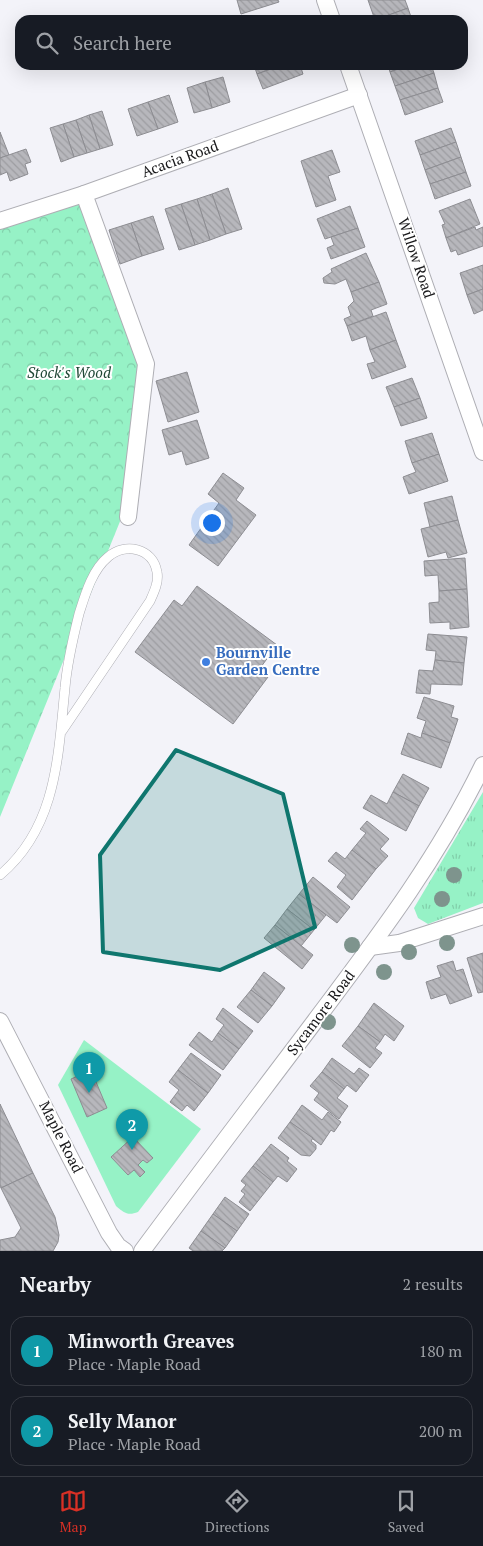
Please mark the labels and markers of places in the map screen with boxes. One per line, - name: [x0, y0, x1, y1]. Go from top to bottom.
- place label: Bournville Garden Centre: [216, 642, 320, 679]
- marker: Bournville Garden Centre: [200, 656, 212, 668]
- pin: 1: [73, 1052, 105, 1093]
- pin: 2: [116, 1109, 148, 1150]

